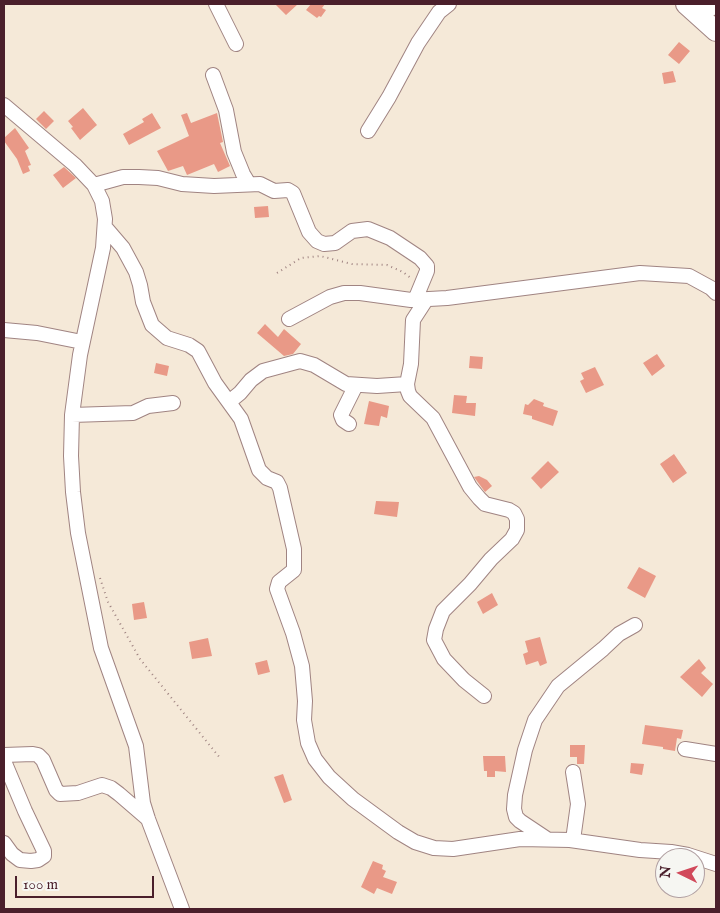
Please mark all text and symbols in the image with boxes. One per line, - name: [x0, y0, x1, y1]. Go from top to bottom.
- north arrow: [655, 848, 705, 898]
- text: N: [657, 865, 675, 879]
- scale bar: [18, 866, 156, 898]
- text: 100 m: [23, 875, 58, 894]

